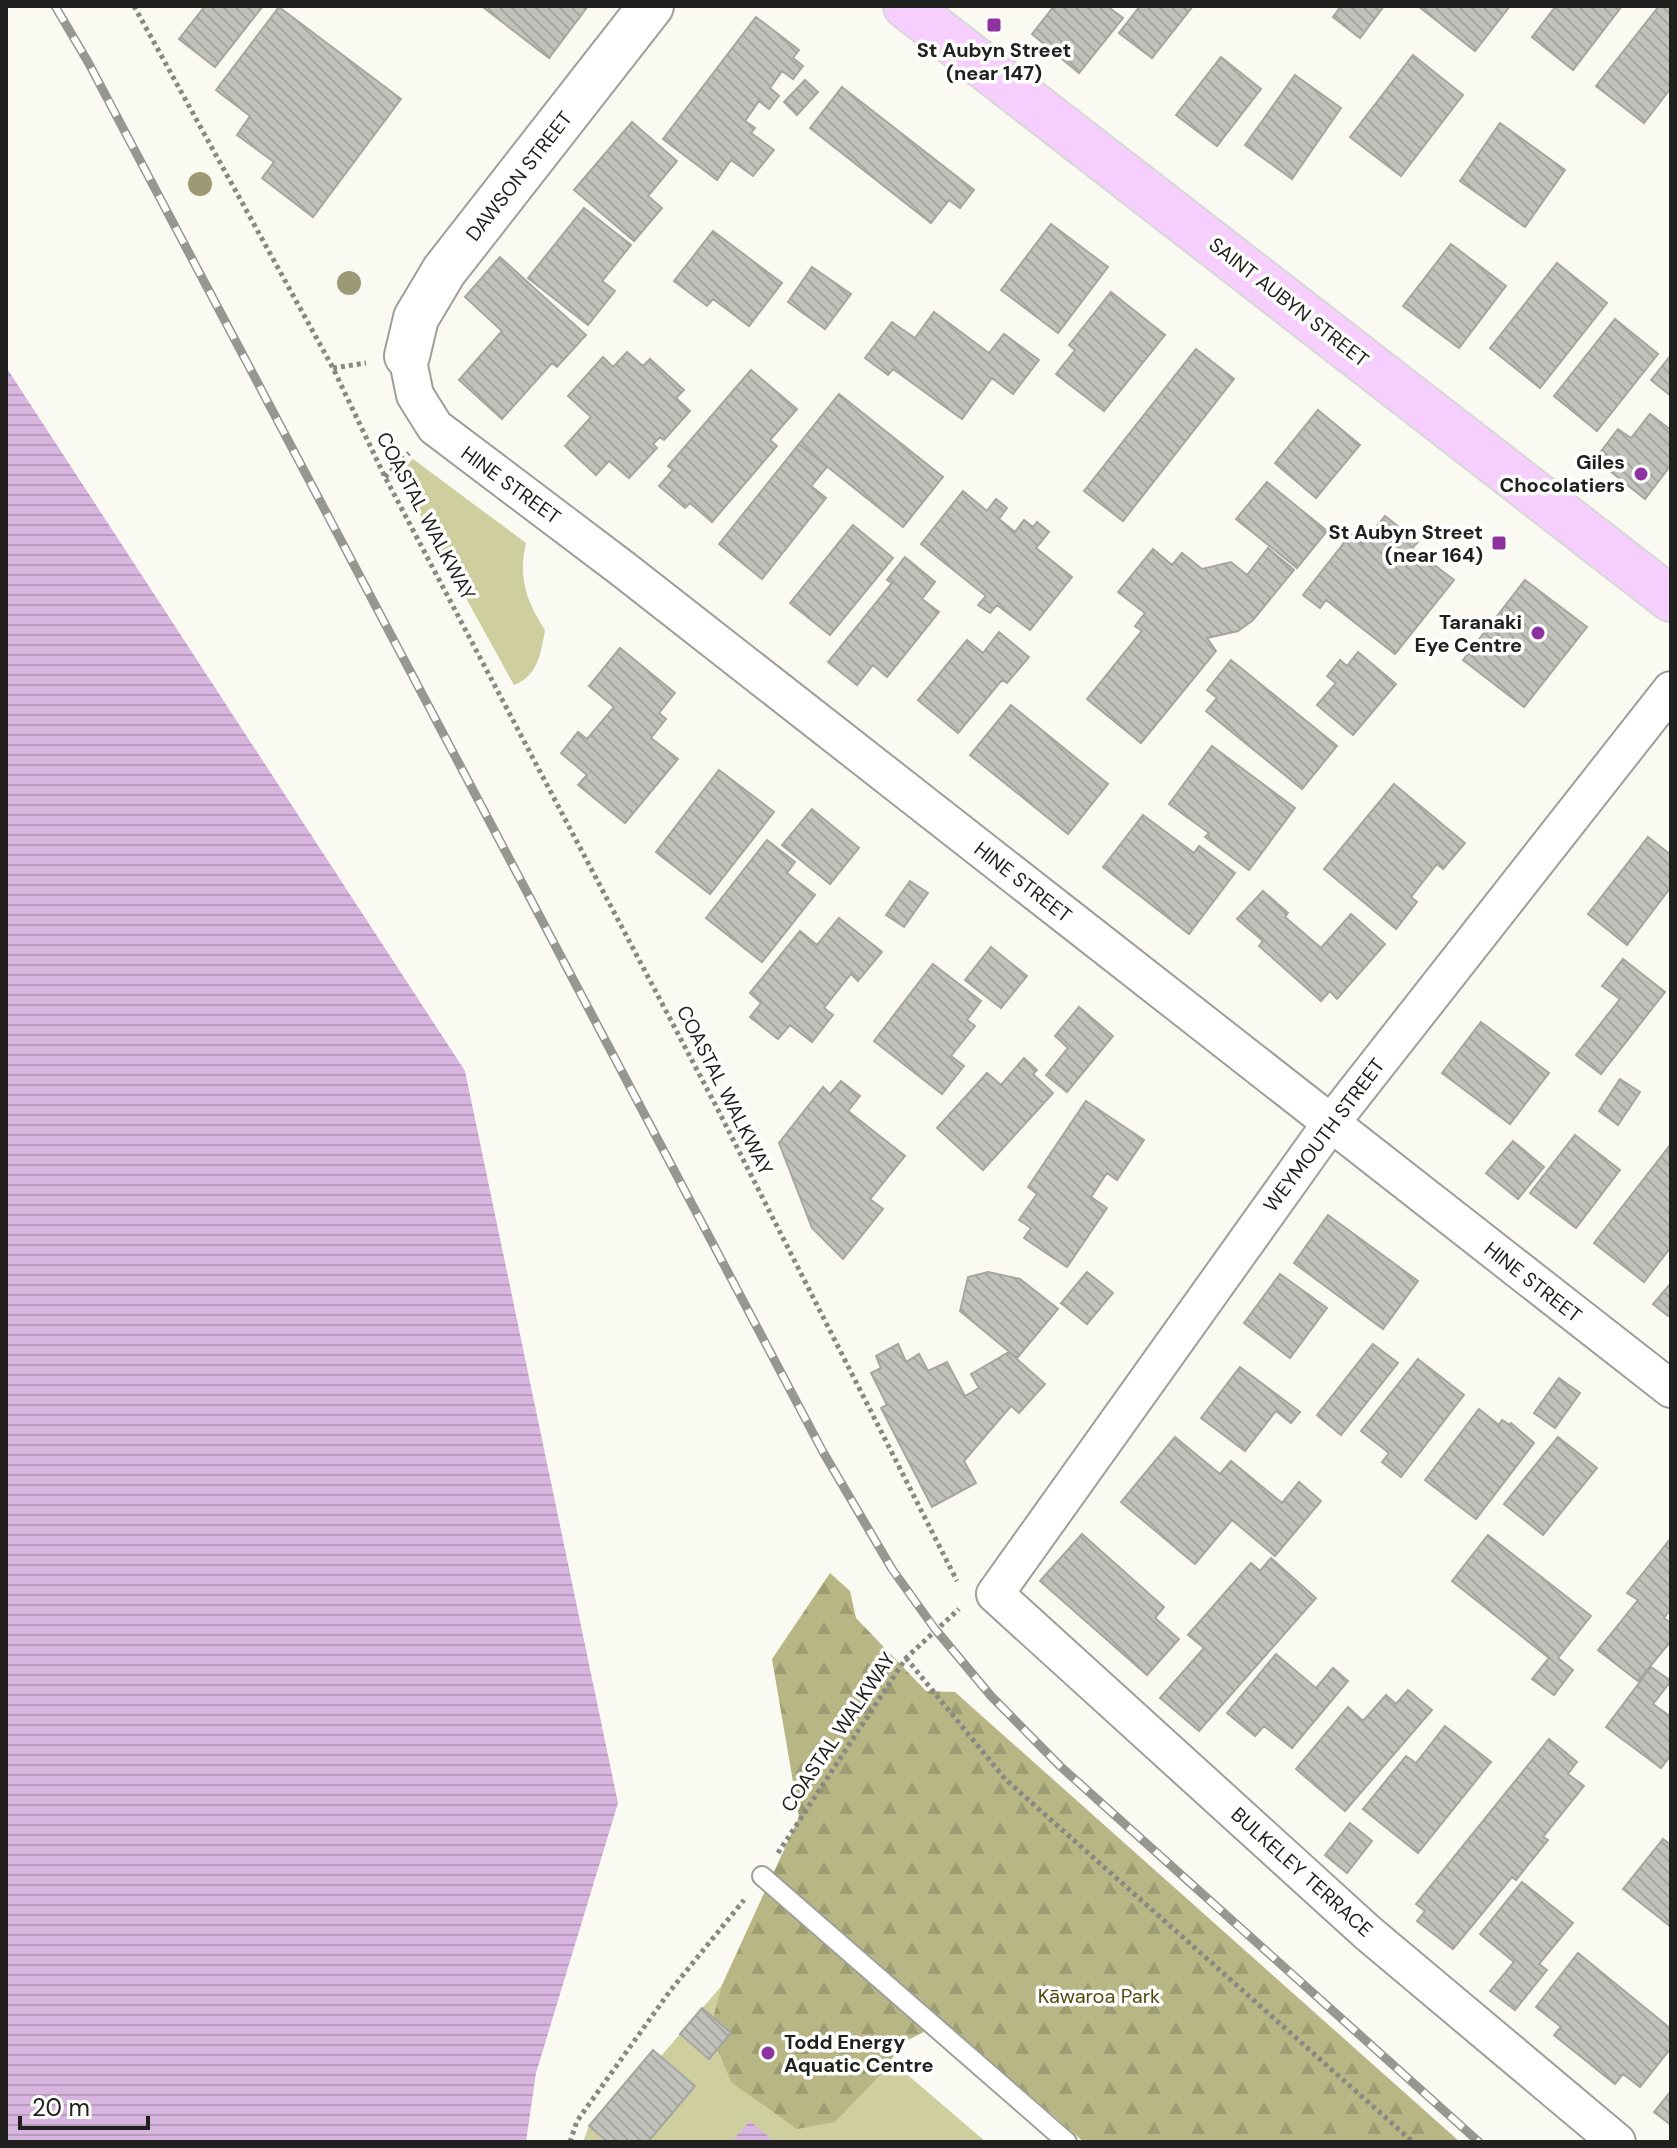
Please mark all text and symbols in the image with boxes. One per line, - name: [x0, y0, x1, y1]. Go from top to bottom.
- marker: St Aubyn Street (near 147): [985, 16, 1003, 34]
- place label: St Aubyn Street (near 147): [917, 37, 1071, 86]
- street label: DAWSON STREET: [460, 106, 578, 246]
- street label: SAINT AUBYN STREET: [1204, 231, 1374, 373]
- street label: COASTAL WALKWAY: [371, 427, 482, 605]
- street label: HINE STREET: [456, 440, 566, 530]
- place label: Giles Chocolatiers: [1499, 449, 1625, 498]
- marker: Giles Chocolatiers: [1632, 465, 1650, 483]
- place label: St Aubyn Street (near 164): [1329, 519, 1483, 568]
- marker: St Aubyn Street (near 164): [1490, 534, 1508, 552]
- place label: Taranaki Eye Centre: [1415, 609, 1522, 658]
- marker: Taranaki Eye Centre: [1529, 624, 1547, 642]
- street label: HINE STREET: [969, 836, 1077, 928]
- street label: COASTAL WALKWAY: [671, 1001, 779, 1180]
- street label: WEYMOUTH STREET: [1258, 1053, 1390, 1217]
- street label: HINE STREET: [1479, 1236, 1587, 1328]
- street label: COASTAL WALKWAY: [775, 1647, 901, 1817]
- street label: BULKELEY TERRACE: [1226, 1802, 1378, 1942]
- park label: Kāwaroa Park: [1038, 1983, 1160, 2009]
- place label: Todd Energy Aquatic Centre: [784, 2029, 934, 2078]
- marker: Todd Energy Aquatic Centre: [759, 2044, 777, 2062]
- scale bar: [20, 2080, 148, 2130]
- text: 20 m: [32, 2092, 90, 2123]

